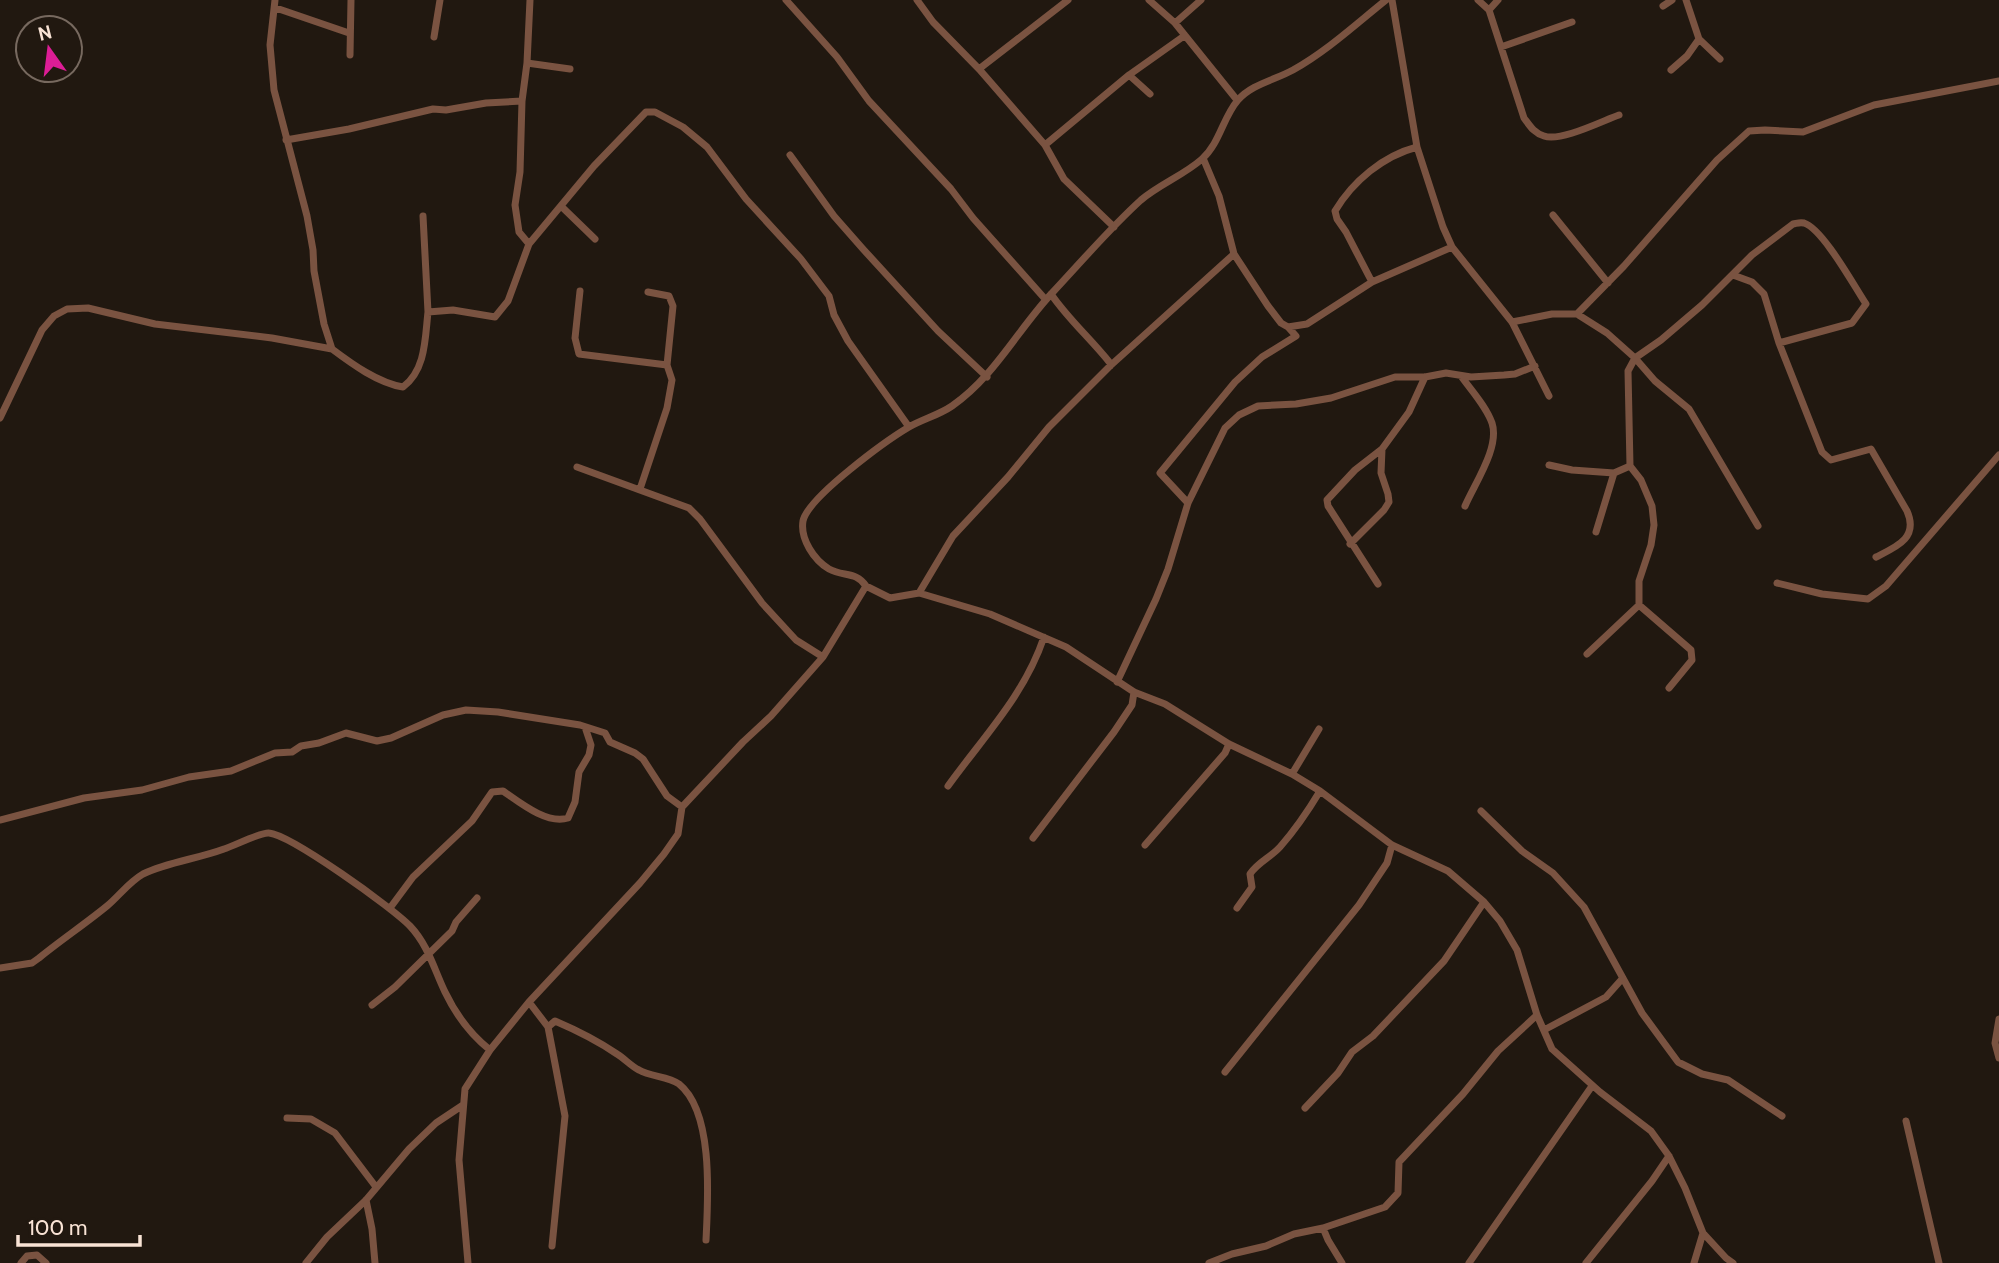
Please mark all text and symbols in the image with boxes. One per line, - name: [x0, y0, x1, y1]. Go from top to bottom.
- north arrow: [14, 14, 84, 84]
- text: N: [36, 20, 54, 46]
- scale bar: [18, 1204, 140, 1248]
- text: 100 m: [28, 1215, 87, 1240]

